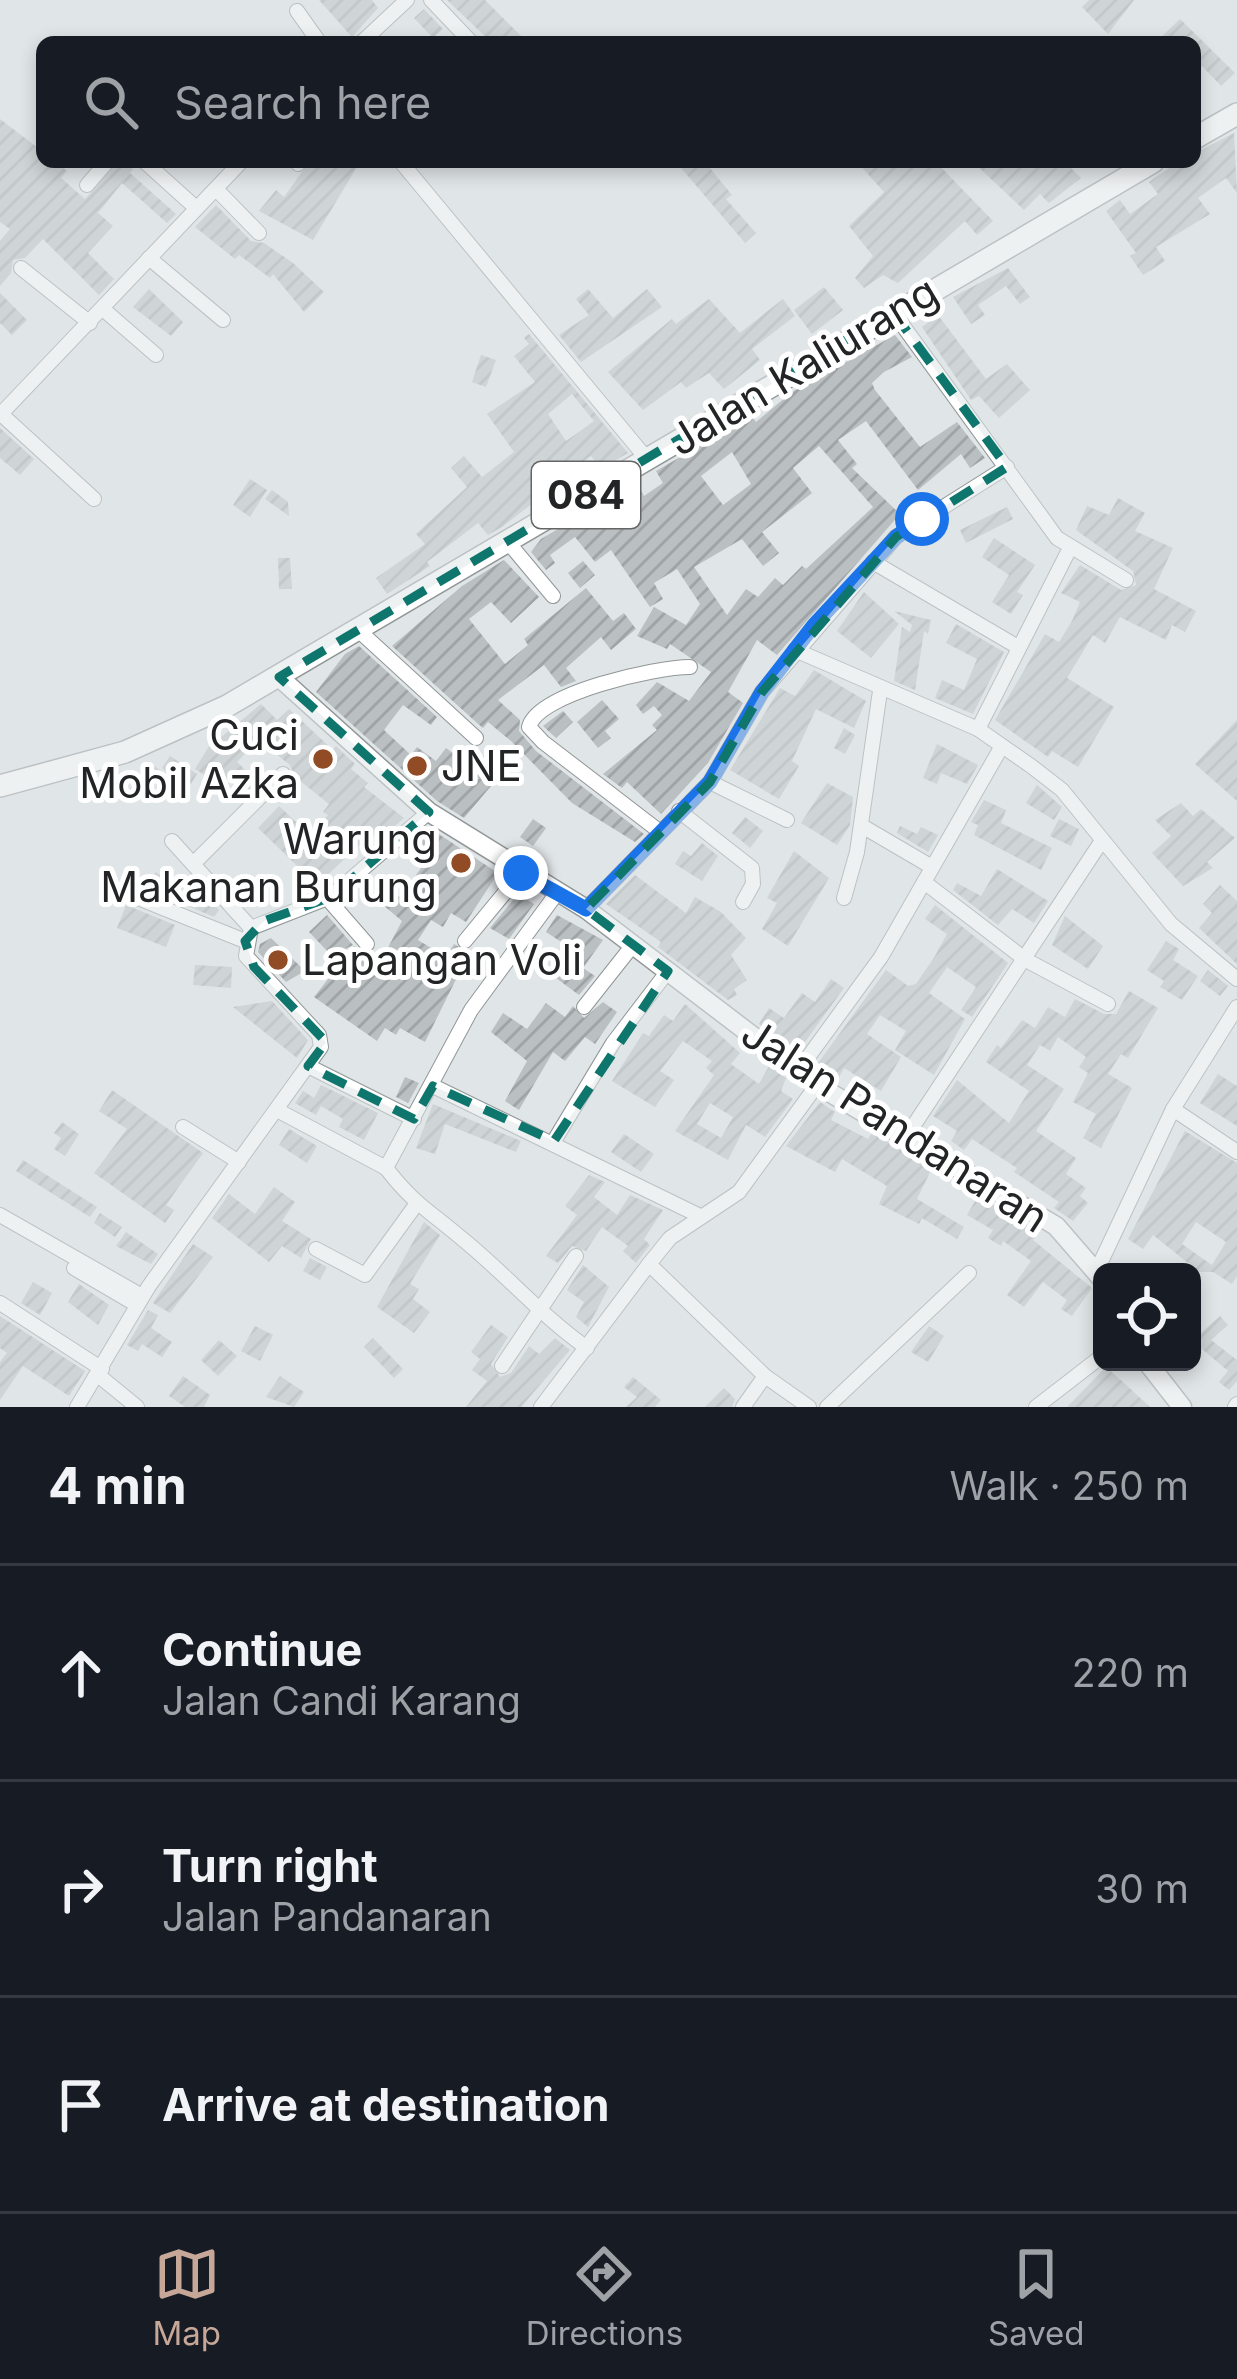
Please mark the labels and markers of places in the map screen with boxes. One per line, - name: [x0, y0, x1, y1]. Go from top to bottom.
- place label: Cuci Mobil Azka: [79, 709, 299, 808]
- place label: JNE: [441, 740, 522, 791]
- marker: Cuci Mobil Azka: [310, 746, 336, 772]
- marker: JNE: [404, 753, 430, 779]
- place label: Warung Makanan Burung: [100, 813, 437, 912]
- marker: Warung Makanan Burung: [448, 850, 474, 876]
- place label: Lapangan Voli: [302, 934, 582, 985]
- marker: Lapangan Voli: [265, 947, 291, 973]

